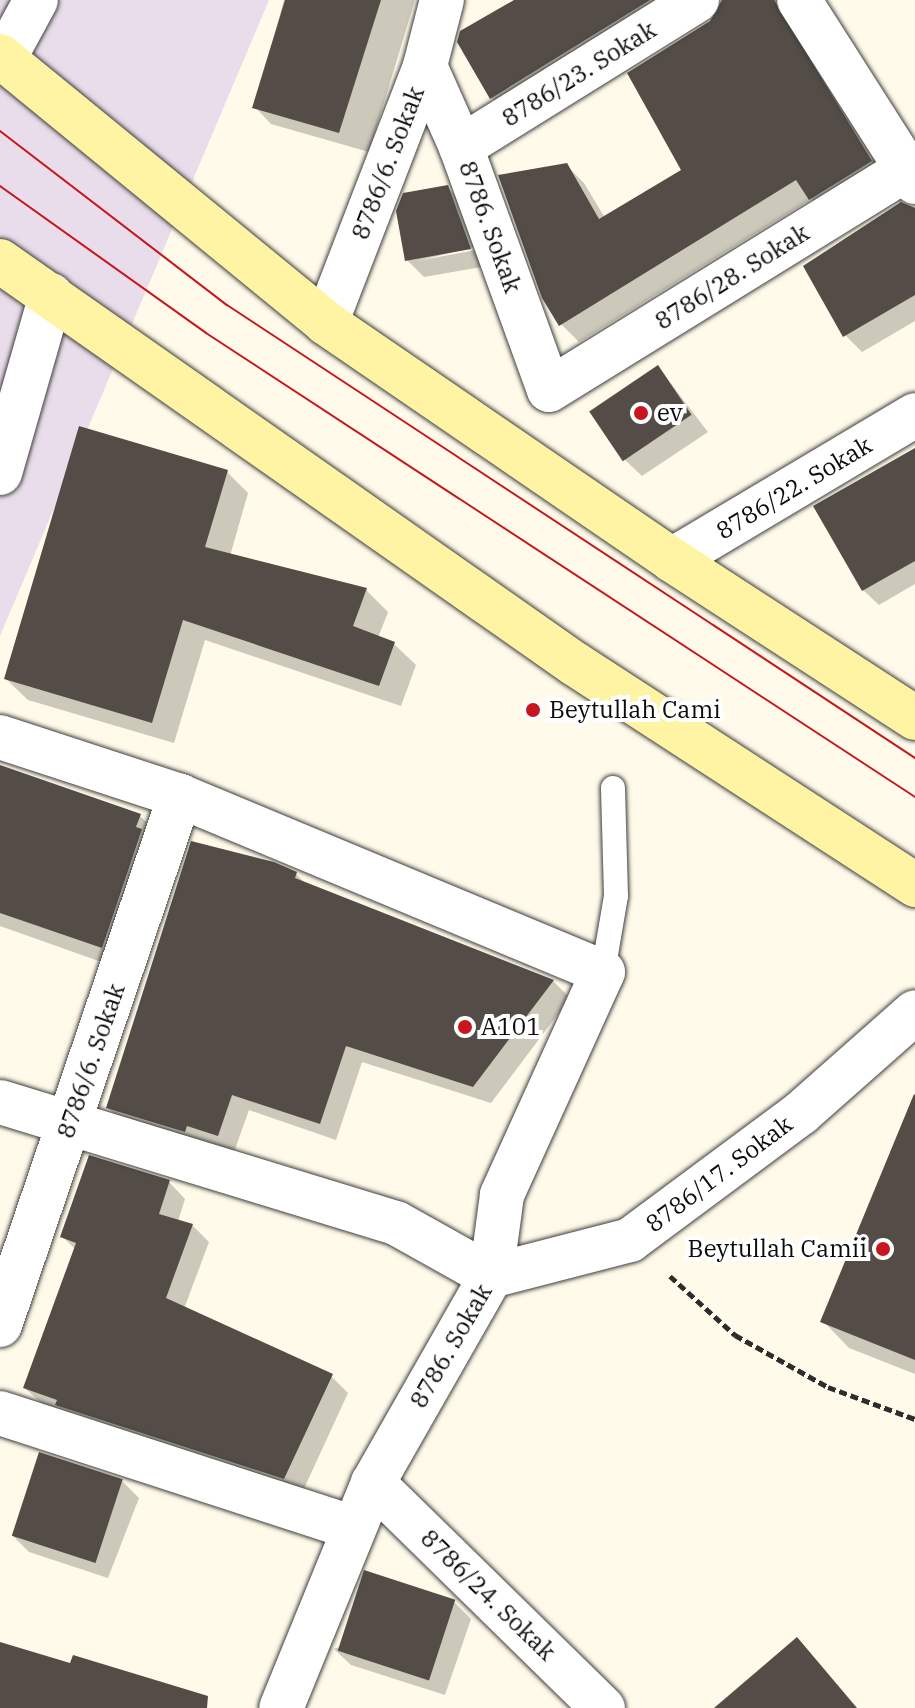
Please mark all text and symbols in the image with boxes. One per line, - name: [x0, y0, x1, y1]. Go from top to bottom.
- street label: 8786/23. Sokak: [497, 15, 661, 133]
- street label: 8786/6. Sokak: [346, 82, 430, 244]
- street label: 8786. Sokak: [453, 157, 527, 297]
- street label: 8786/28. Sokak: [650, 218, 814, 336]
- place label: ev: [657, 399, 683, 427]
- marker: ev: [632, 404, 650, 422]
- street label: 8786/22. Sokak: [711, 430, 877, 546]
- place label: Beytullah Cami: [549, 696, 721, 724]
- marker: Beytullah Cami: [524, 701, 542, 719]
- street label: 8786/6. Sokak: [51, 980, 131, 1142]
- place label: A101: [481, 1013, 541, 1041]
- marker: A101: [456, 1018, 474, 1036]
- street label: 8786/17. Sokak: [640, 1110, 798, 1238]
- place label: Beytullah Camii: [688, 1235, 867, 1263]
- marker: Beytullah Camii: [874, 1240, 892, 1258]
- street label: 8786. Sokak: [404, 1279, 498, 1413]
- street label: 8786/24. Sokak: [415, 1524, 561, 1666]

